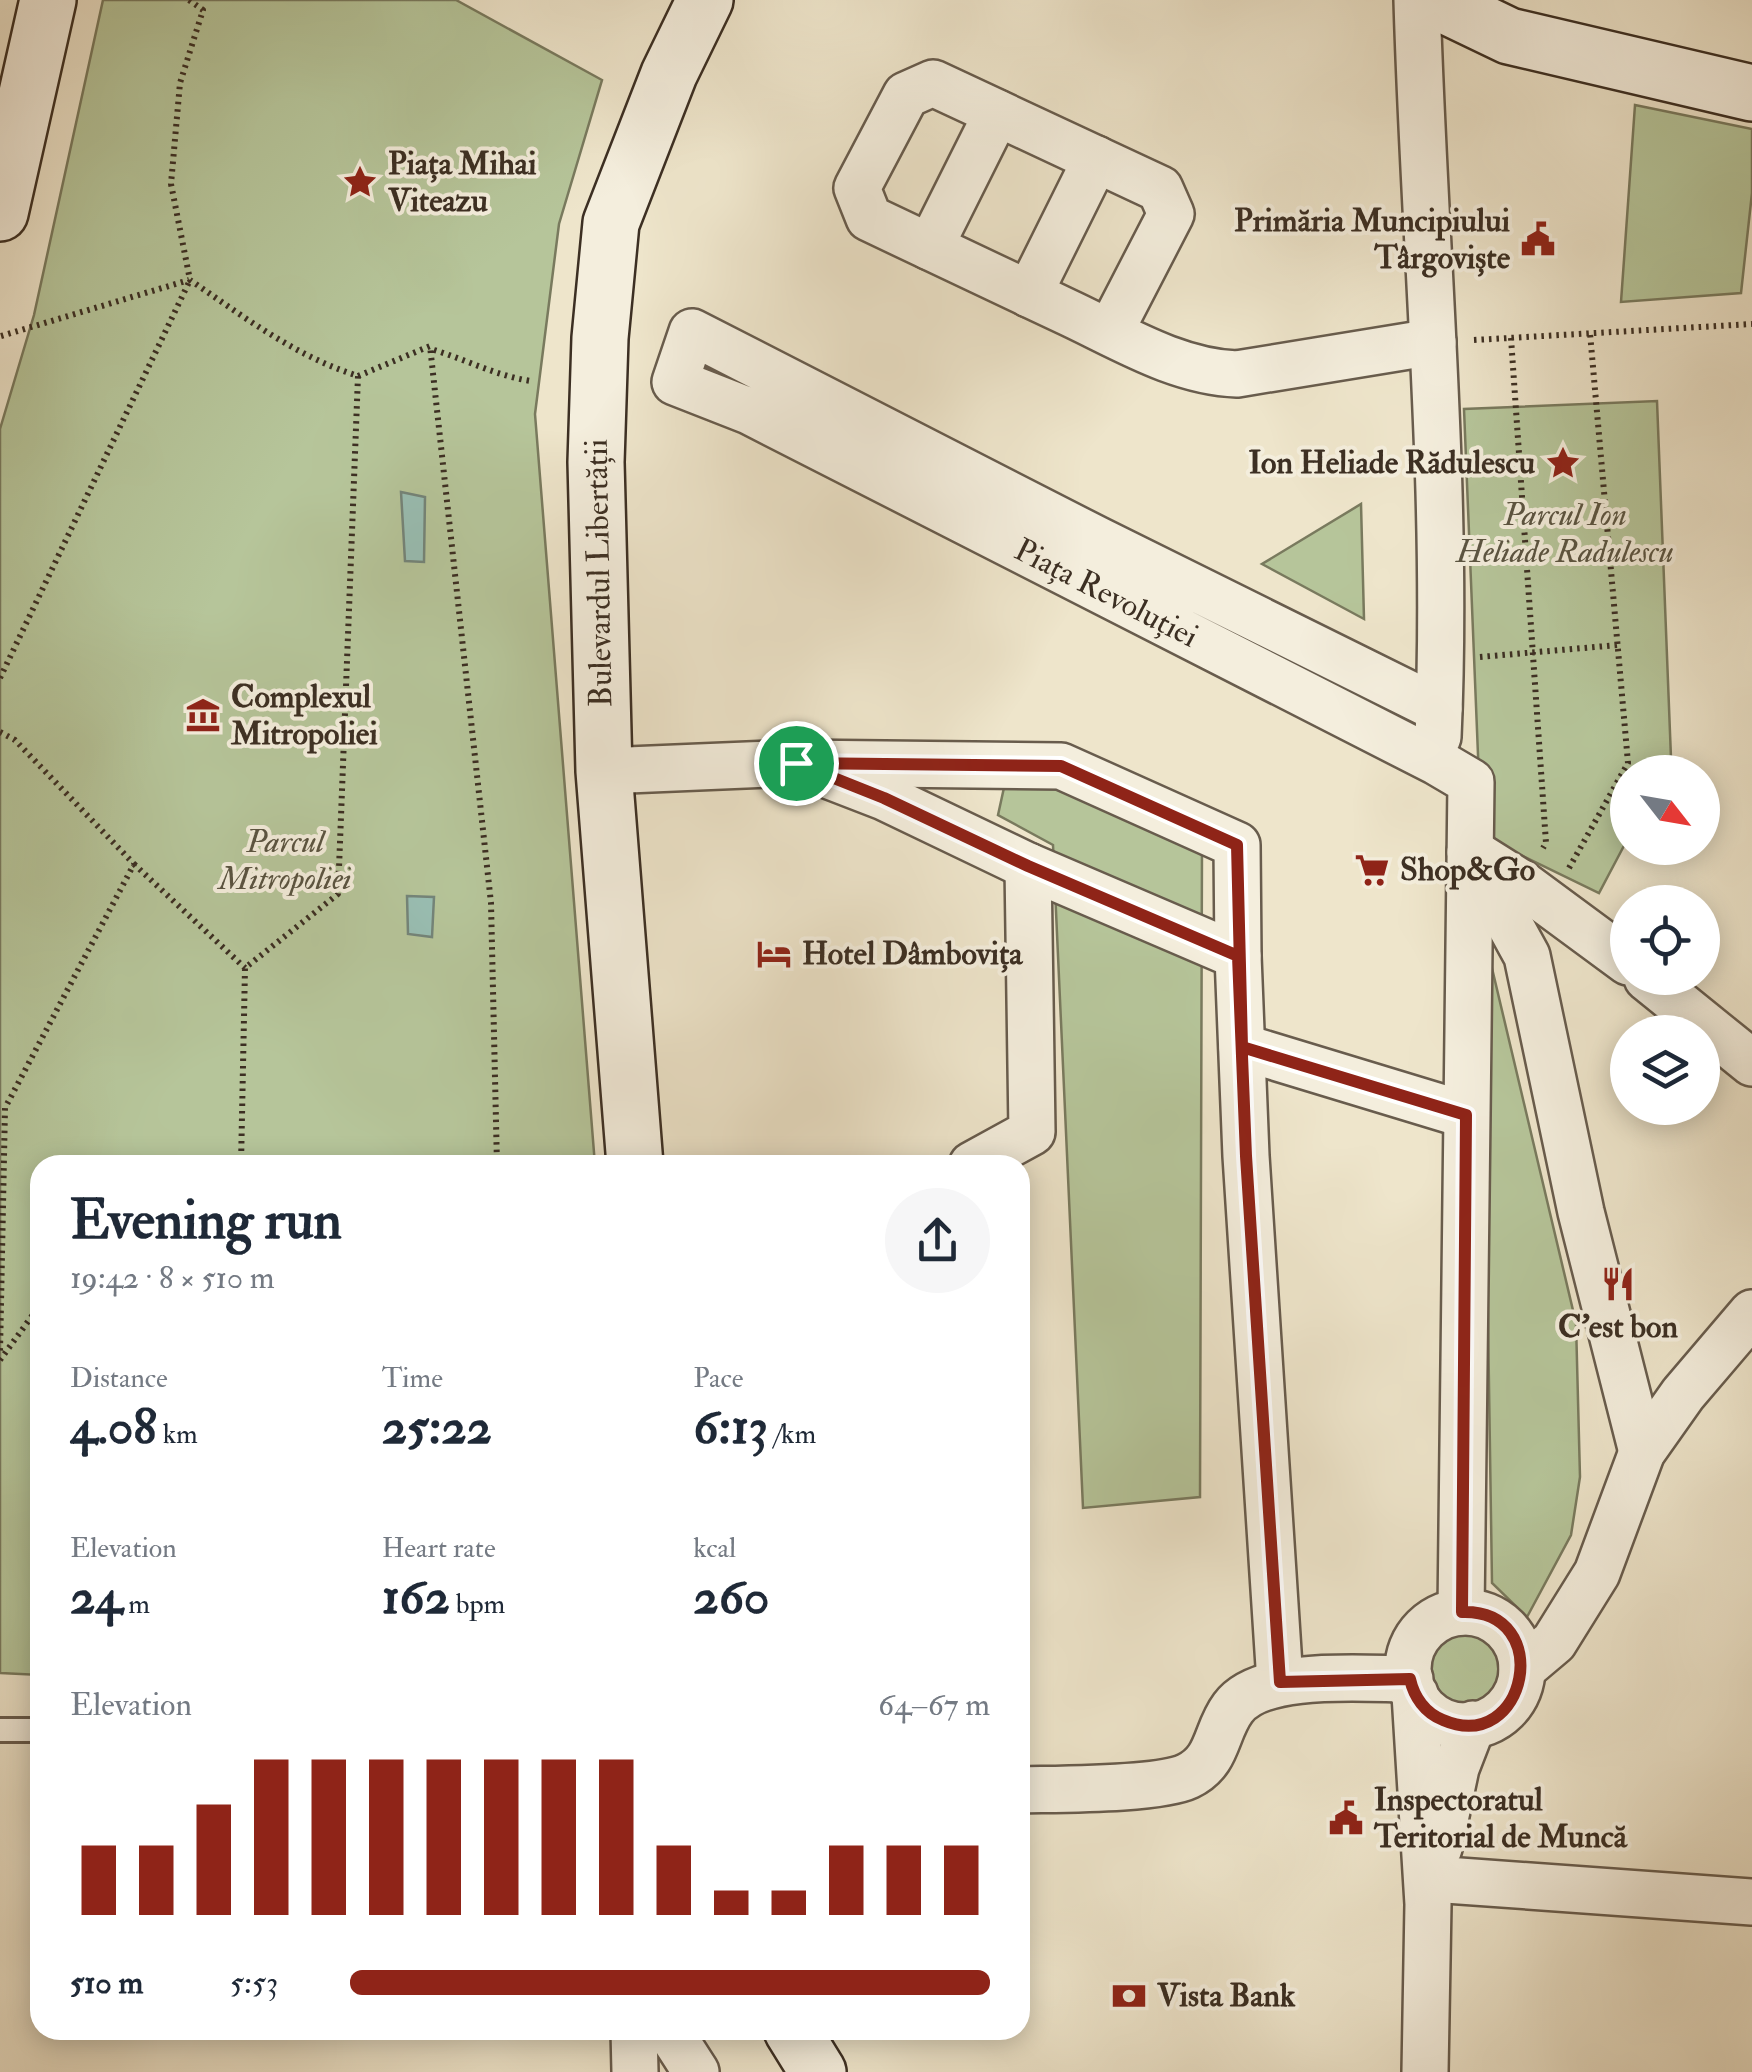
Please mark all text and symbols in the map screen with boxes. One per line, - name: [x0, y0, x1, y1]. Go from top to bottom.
- place label: Piața Mihai Viteazu: [387, 144, 537, 221]
- place icon: Piața Mihai Viteazu: [341, 163, 379, 201]
- place label: Primăria Muncipiului Târgoviște: [1234, 201, 1511, 278]
- public building icon: Primăria Muncipiului Târgoviște: [1519, 220, 1557, 258]
- street label: Bulevardul Libertății: [577, 439, 621, 707]
- place label: Ion Heliade Rădulescu: [1249, 443, 1535, 483]
- place icon: Ion Heliade Rădulescu: [1544, 444, 1582, 482]
- park label: Parcul Ion Heliade Radulescu: [1454, 495, 1674, 572]
- street label: Piața Revoluției: [1008, 530, 1205, 657]
- place label: Complexul Mitropoliei: [230, 677, 378, 754]
- museum icon: Complexul Mitropoliei: [184, 696, 222, 734]
- pin: [754, 721, 839, 806]
- icon: arrive: [769, 736, 824, 791]
- north arrow: [1610, 755, 1720, 865]
- map controls: [1610, 755, 1720, 1125]
- park label: Parcul Mitropoliei: [216, 822, 352, 899]
- place label: Shop&Go: [1400, 850, 1535, 890]
- supermarket icon: Shop&Go: [1353, 851, 1391, 889]
- button: locate: [1610, 885, 1720, 995]
- place label: Hotel Dâmbovița: [802, 934, 1023, 974]
- hotel icon: Hotel Dâmbovița: [755, 935, 793, 973]
- button: layers: [1610, 1015, 1720, 1125]
- text: Evening run: [70, 1186, 342, 1255]
- button: share: [885, 1188, 990, 1293]
- text: 19:42 · 8 × 510 m: [70, 1258, 275, 1298]
- restaurant icon: C'est bon: [1599, 1265, 1637, 1303]
- place label: C'est bon: [1558, 1307, 1678, 1347]
- text: Distance: [70, 1361, 168, 1396]
- text: Time: [382, 1361, 443, 1396]
- text: Pace: [693, 1361, 744, 1396]
- text: 4.08: [70, 1396, 157, 1459]
- text: 25:22: [382, 1396, 492, 1459]
- text: 6:13: [693, 1396, 768, 1459]
- text: km: [157, 1417, 198, 1452]
- text: /km: [768, 1417, 816, 1452]
- text: Elevation: [70, 1531, 177, 1566]
- text: Heart rate: [382, 1531, 496, 1566]
- text: kcal: [693, 1531, 736, 1566]
- text: 24: [70, 1566, 122, 1629]
- text: 162: [382, 1566, 450, 1629]
- text: 260: [693, 1566, 770, 1629]
- text: m: [122, 1587, 150, 1622]
- text: bpm: [450, 1587, 505, 1622]
- text: Elevation: [70, 1685, 192, 1725]
- text: 64–67 m: [878, 1685, 990, 1725]
- place label: Inspectoratul Teritorial de Muncă: [1373, 1780, 1628, 1857]
- public building icon: Inspectoratul Teritorial de Muncă: [1327, 1799, 1365, 1837]
- text: 510 m: [70, 1963, 143, 2003]
- text: 5:53: [230, 1963, 278, 2003]
- place label: Vista Bank: [1156, 1976, 1296, 2016]
- bank icon: Vista Bank: [1110, 1977, 1148, 2015]

